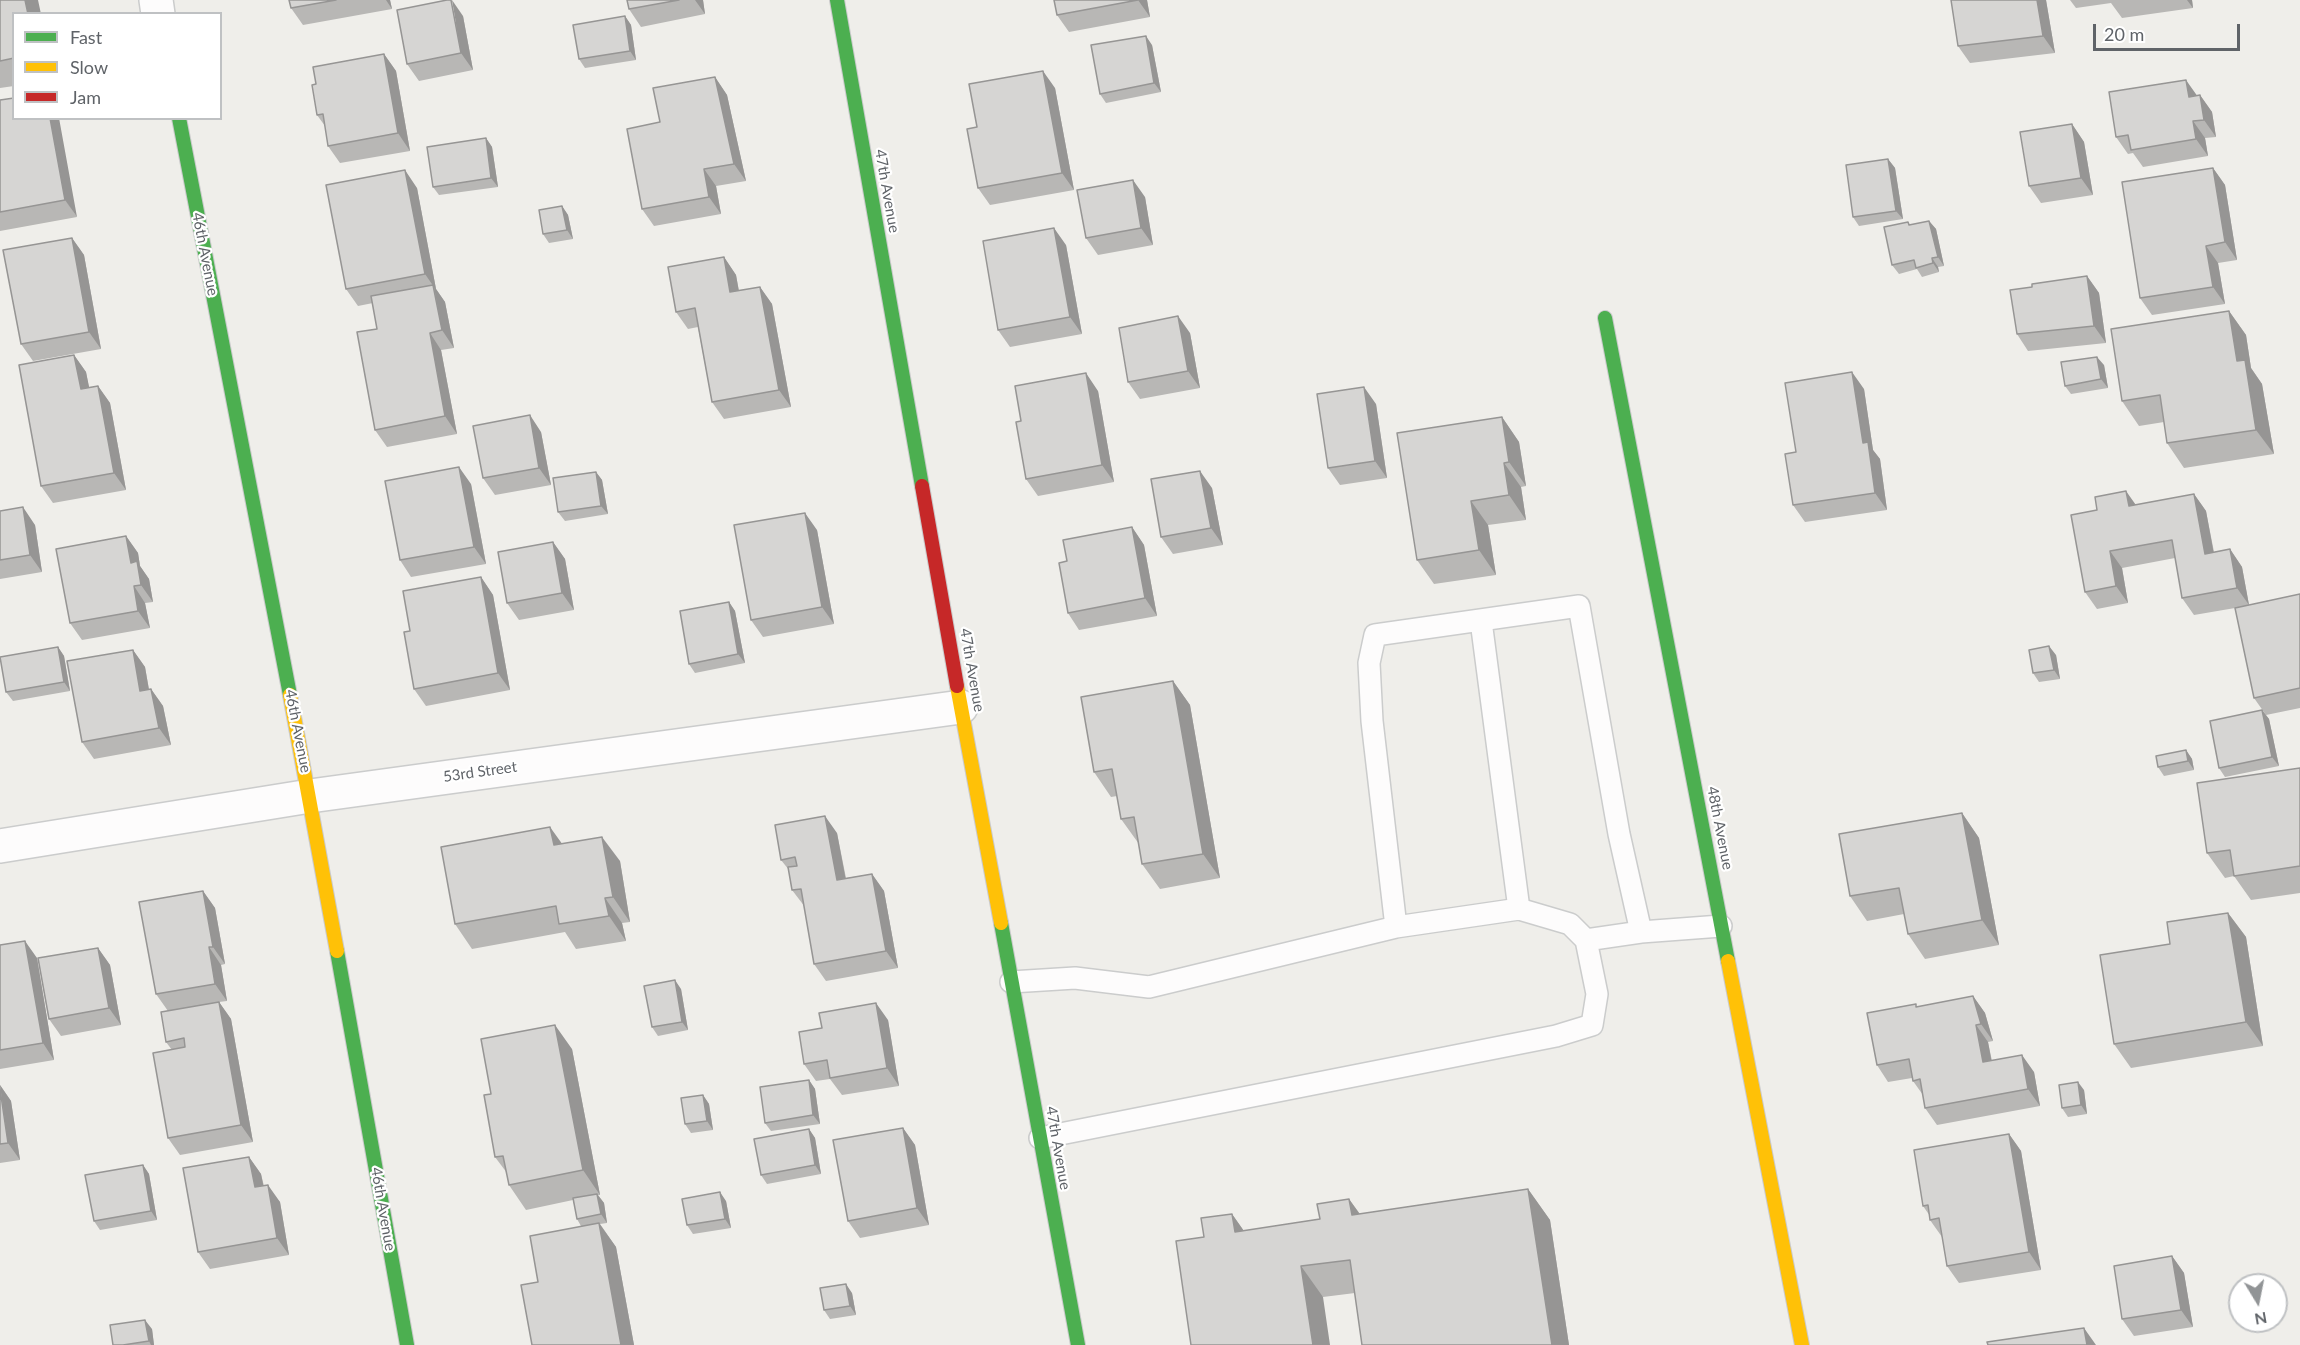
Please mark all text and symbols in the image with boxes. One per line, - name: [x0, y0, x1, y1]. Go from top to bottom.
- legend: [12, 12, 222, 120]
- scale bar: [2096, 12, 2243, 50]
- text: 20 m: [2104, 23, 2144, 45]
- text: Fast: [70, 26, 102, 48]
- text: Slow: [70, 56, 108, 78]
- text: Jam: [70, 86, 101, 108]
- street label: 47th Avenue: [871, 148, 903, 234]
- street label: 46th Avenue: [188, 211, 222, 297]
- street label: 47th Avenue: [956, 627, 988, 713]
- street label: 46th Avenue: [281, 688, 315, 774]
- street label: 53rd Street: [442, 758, 518, 786]
- street label: 48th Avenue: [1703, 785, 1737, 871]
- street label: 47th Avenue: [1042, 1105, 1074, 1191]
- street label: 46th Avenue: [367, 1166, 399, 1252]
- north arrow: [2228, 1273, 2288, 1333]
- text: N: [2253, 1309, 2269, 1330]

